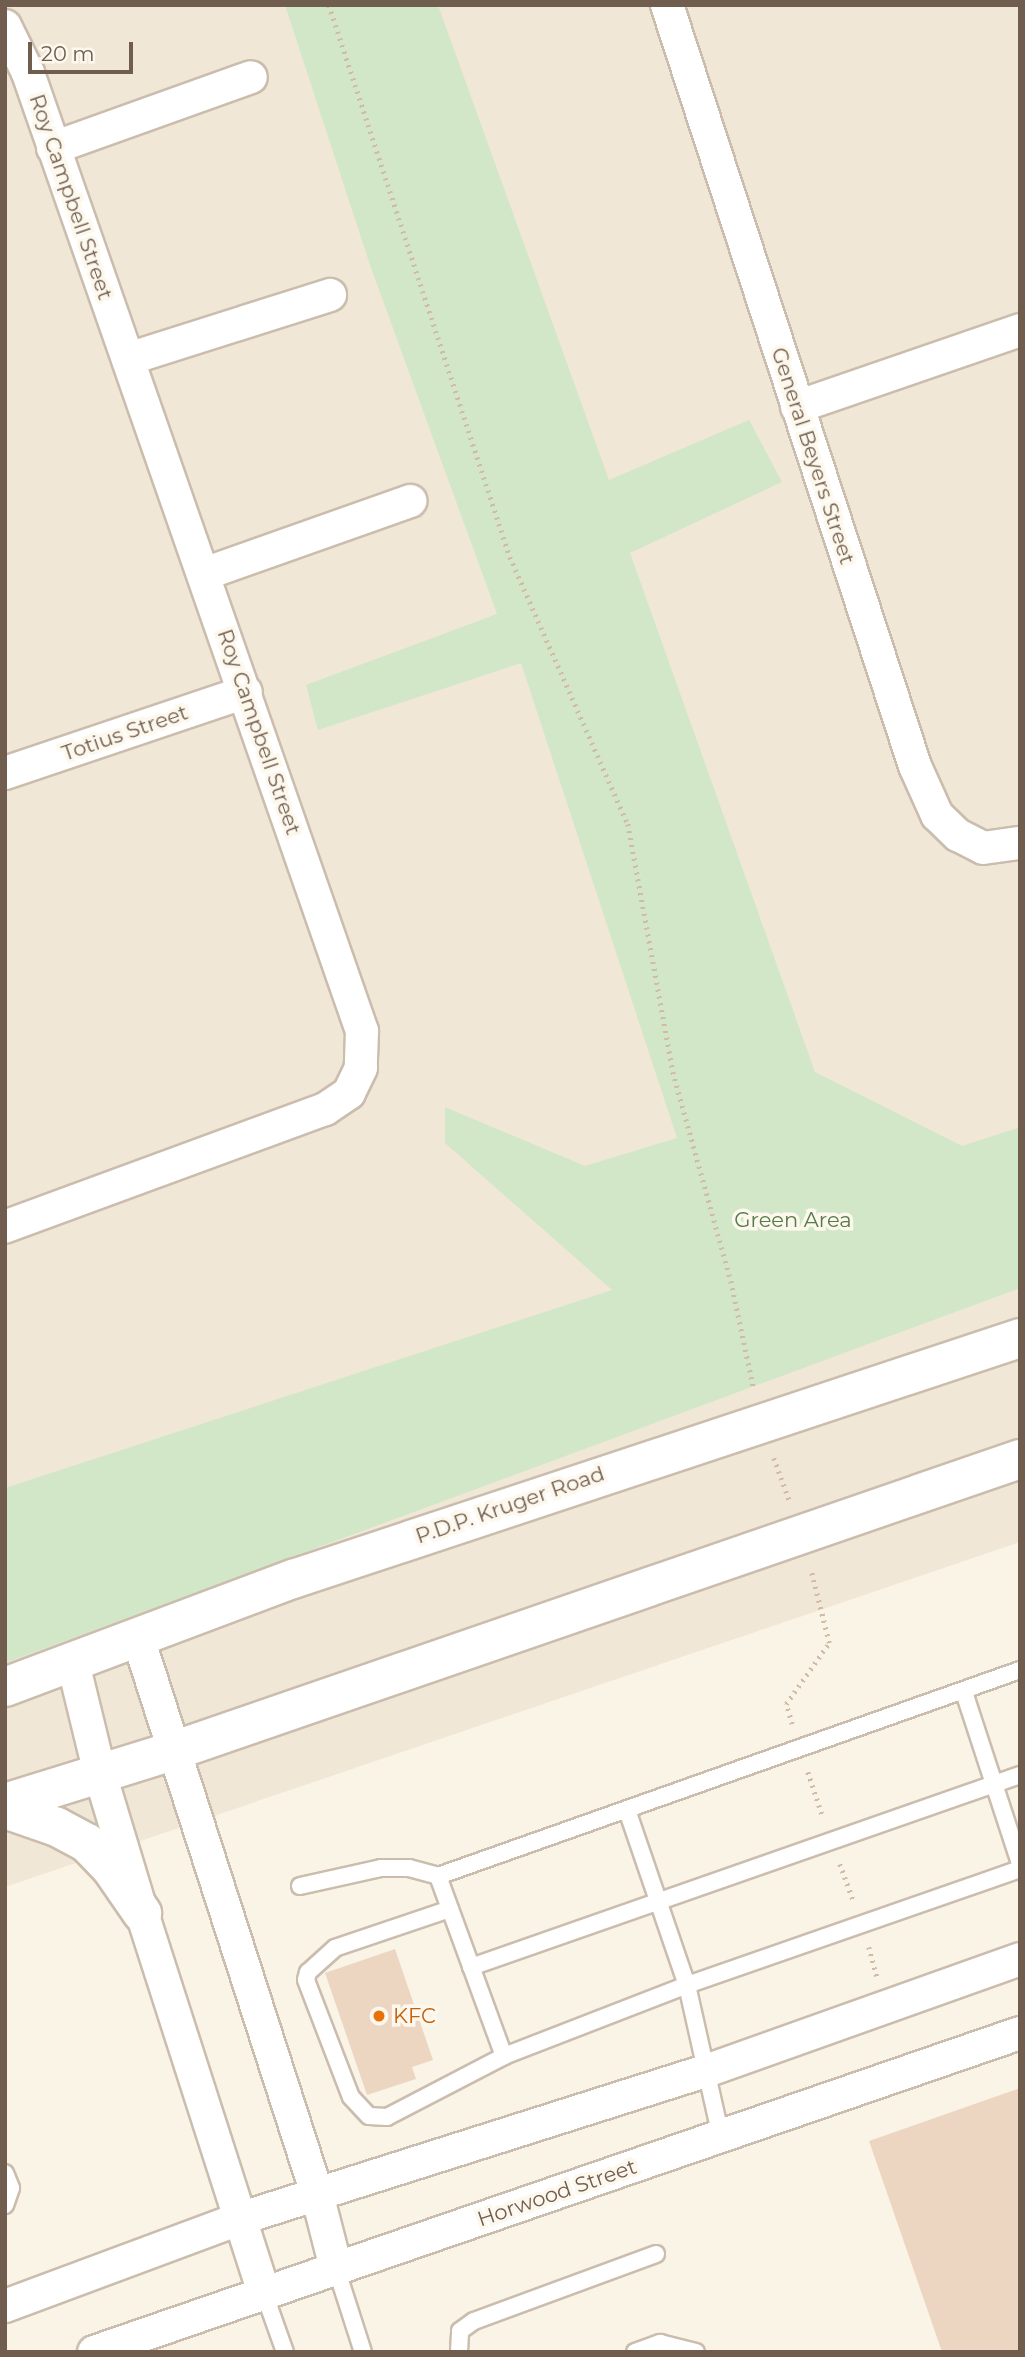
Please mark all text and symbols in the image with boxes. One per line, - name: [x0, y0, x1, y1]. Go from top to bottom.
- scale bar: [32, 28, 136, 72]
- text: 20 m: [41, 41, 95, 66]
- street label: Roy Campbell Street: [24, 91, 118, 303]
- street label: General Beyers Street: [766, 344, 860, 568]
- street label: Roy Campbell Street: [212, 626, 306, 838]
- street label: Totius Street: [59, 700, 191, 766]
- park label: Green Area: [734, 1207, 852, 1233]
- street label: P.D.P. Kruger Road: [412, 1461, 608, 1549]
- place label: KFC: [393, 2003, 436, 2029]
- marker: KFC: [371, 2008, 387, 2024]
- street label: Horwood Street: [474, 2154, 640, 2232]

